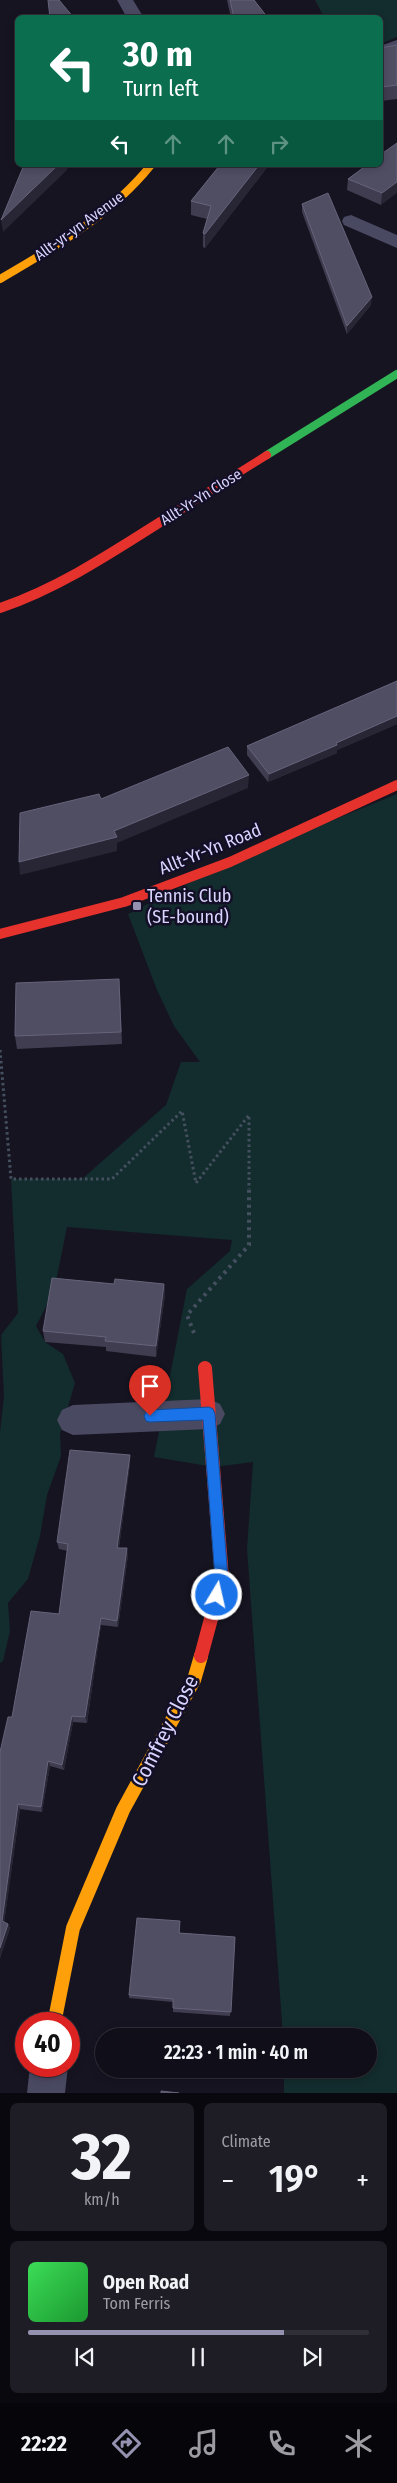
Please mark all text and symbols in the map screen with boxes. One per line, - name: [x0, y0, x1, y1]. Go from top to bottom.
- text: 30 m: [123, 33, 193, 75]
- icon: left: [40, 35, 105, 100]
- text: Turn left: [123, 75, 199, 102]
- icon: left: [106, 130, 134, 158]
- icon: ahead: [159, 130, 187, 158]
- icon: ahead: [212, 130, 240, 158]
- icon: right: [265, 130, 293, 158]
- street label: Allt-yr-yn Avenue: [31, 188, 127, 264]
- street label: Allt-Yr-Yn Close: [157, 465, 245, 529]
- street label: Allt-Yr-Yn Road: [156, 819, 264, 879]
- place label: Tennis Club (SE-bound): [147, 885, 231, 928]
- marker: Tennis Club (SE-bound): [131, 900, 143, 912]
- pin: [129, 1365, 171, 1416]
- icon: arrive: [136, 1372, 164, 1400]
- position arrow: [190, 1568, 242, 1620]
- street label: Comfrey Close: [126, 1671, 204, 1791]
- speed limit sign: 40: [15, 2012, 80, 2077]
- text: 22:23 · 1 min · 40 m: [164, 2041, 308, 2064]
- text: 32: [72, 2118, 132, 2196]
- text: Climate: [222, 2132, 271, 2151]
- text: 19°: [269, 2156, 322, 2202]
- text: −: [222, 2164, 234, 2197]
- text: +: [356, 2164, 369, 2197]
- text: km/h: [84, 2190, 120, 2209]
- text: Open Road: [103, 2271, 189, 2294]
- text: Tom Ferris: [103, 2294, 170, 2313]
- icon: previous: [71, 2343, 99, 2371]
- icon: pause: [184, 2343, 212, 2371]
- icon: next: [298, 2343, 326, 2371]
- icon: directions: [109, 2426, 144, 2461]
- icon: music: [186, 2426, 221, 2461]
- icon: phone: [264, 2426, 299, 2461]
- icon: climate: [341, 2426, 376, 2461]
- text: 22:22: [21, 2430, 67, 2457]

